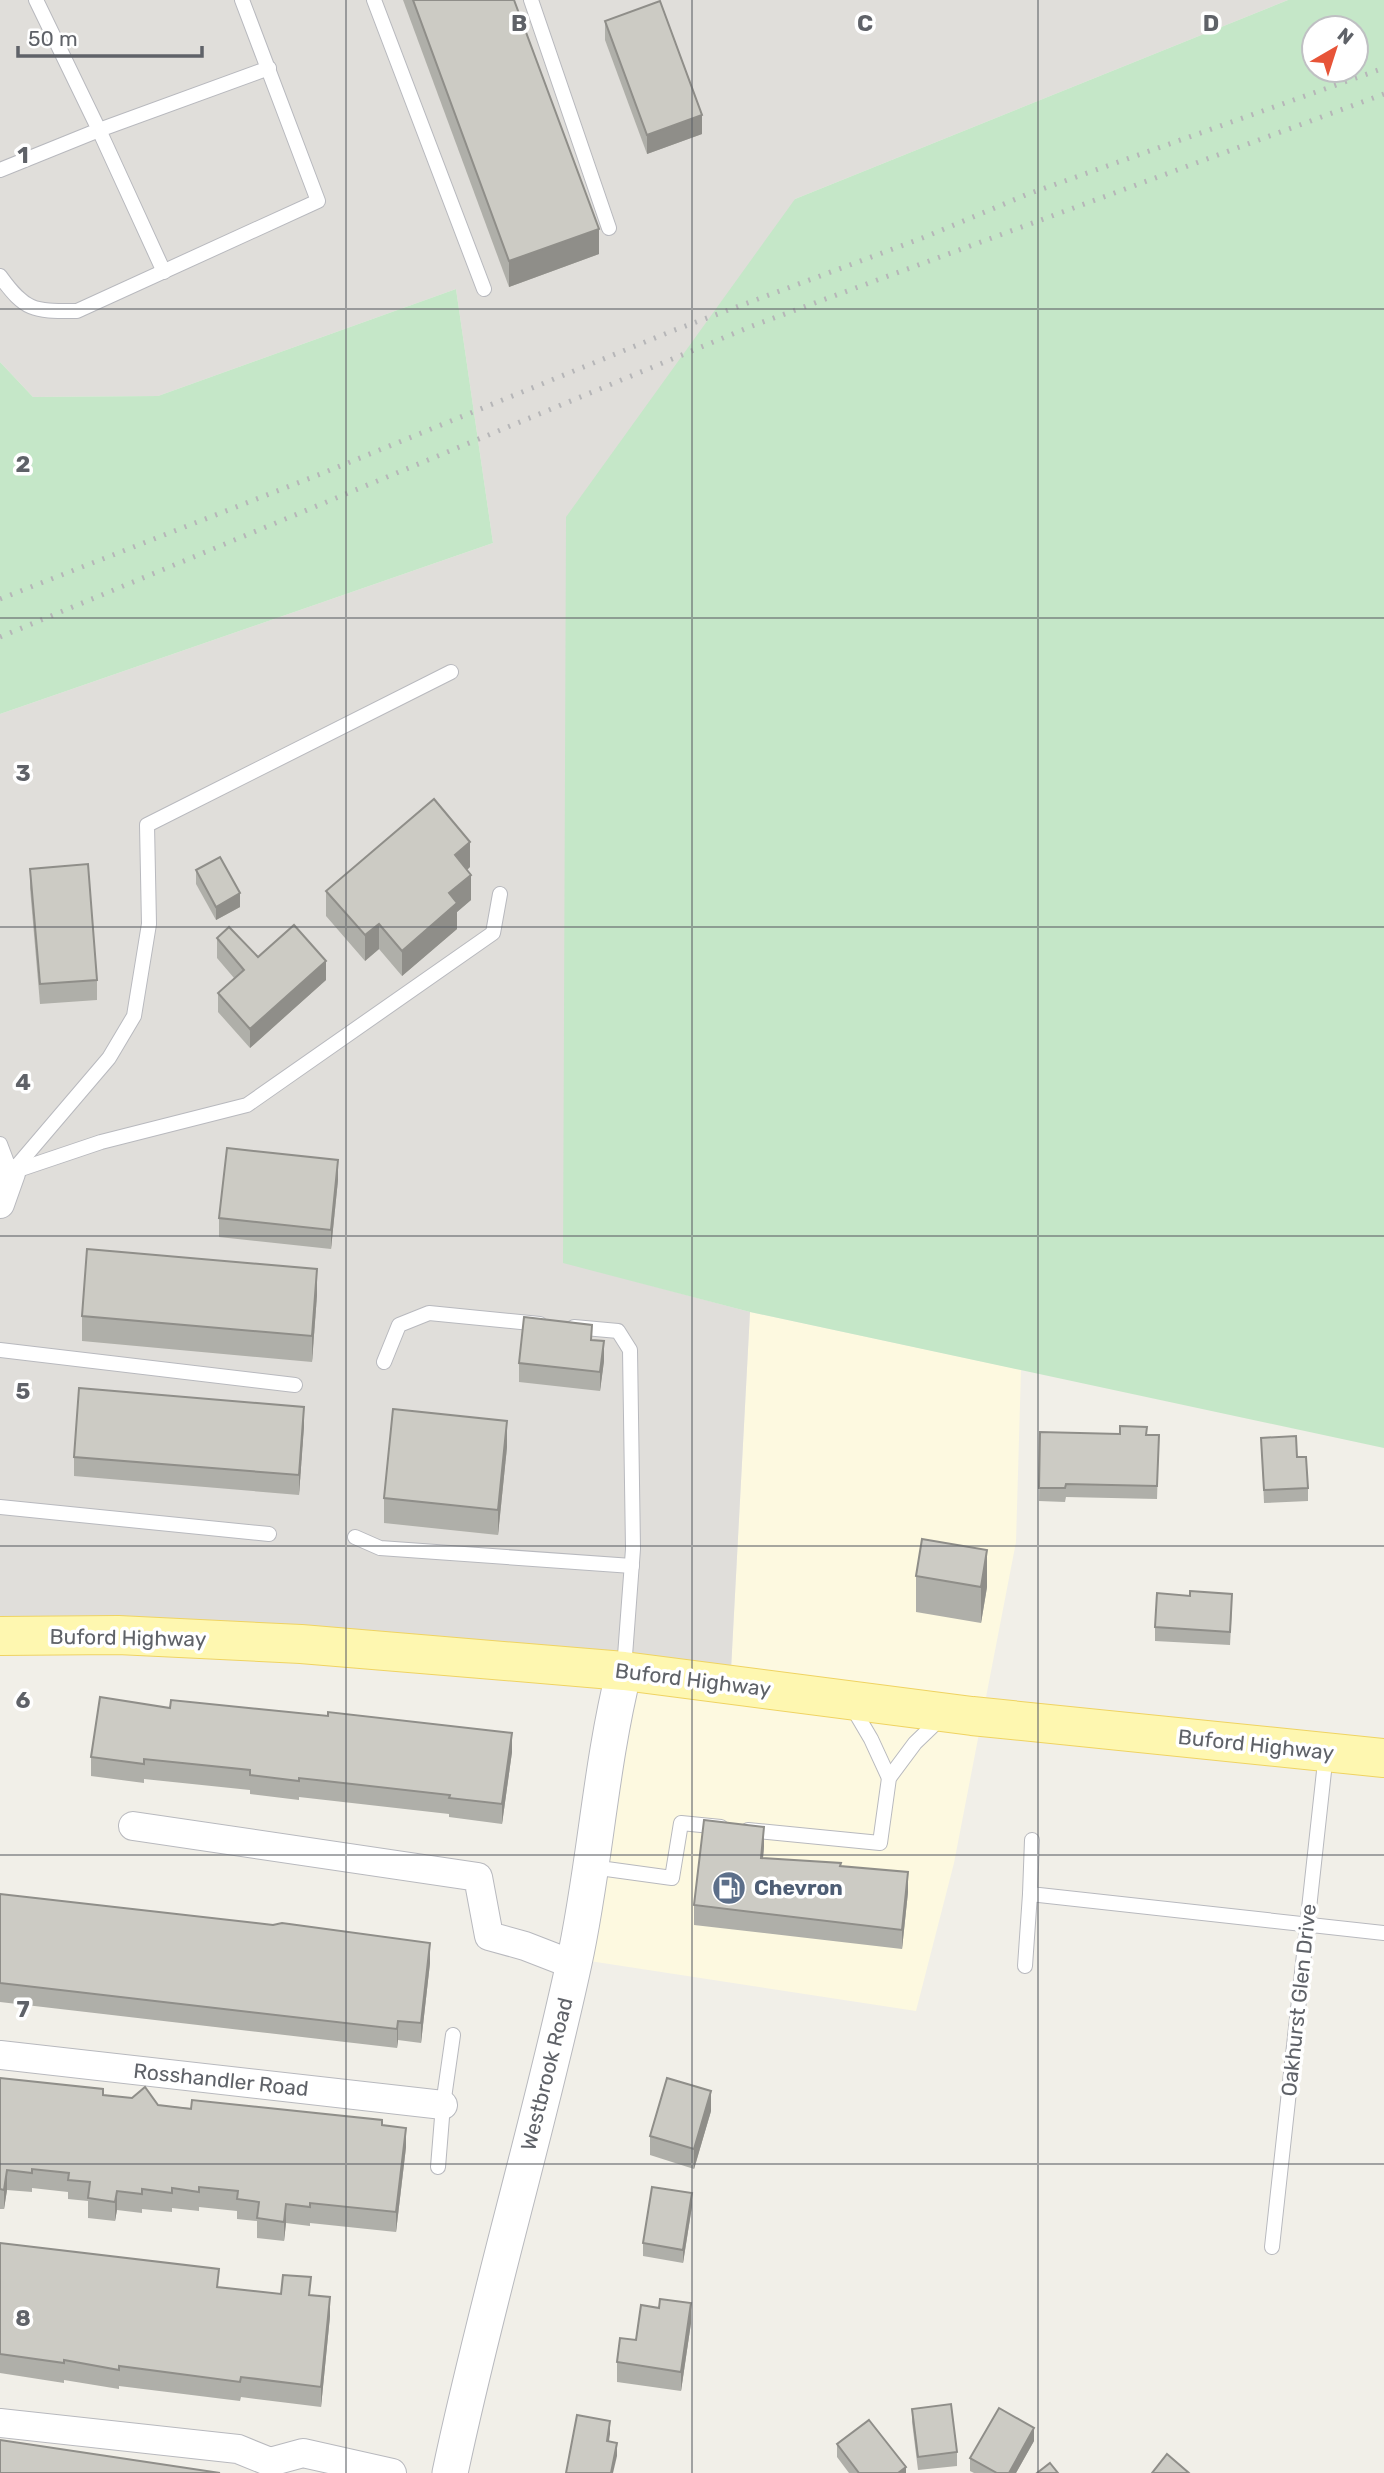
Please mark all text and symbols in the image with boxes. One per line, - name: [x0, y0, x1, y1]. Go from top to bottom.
- text: B: [511, 9, 527, 37]
- text: C: [857, 9, 873, 37]
- text: D: [1203, 9, 1219, 37]
- scale bar: [18, 14, 201, 58]
- north arrow: [1300, 14, 1370, 84]
- text: N: [1333, 23, 1358, 49]
- text: 50 m: [28, 26, 78, 51]
- text: 1: [17, 141, 29, 169]
- text: 2: [16, 450, 30, 478]
- text: 3: [15, 759, 31, 787]
- text: 4: [15, 1068, 31, 1096]
- text: 5: [16, 1377, 31, 1405]
- street label: Buford Highway: [49, 1624, 207, 1651]
- street label: Buford Highway: [614, 1658, 773, 1702]
- text: 6: [16, 1686, 31, 1714]
- street label: Buford Highway: [1177, 1724, 1336, 1765]
- fuel station icon: Chevron: [710, 1869, 748, 1907]
- place label: Chevron: [754, 1875, 843, 1900]
- street label: Oakhurst Glen Drive: [1276, 1902, 1321, 2098]
- text: 7: [16, 1995, 30, 2023]
- street label: Westbrook Road: [515, 1995, 578, 2153]
- street label: Rosshandler Road: [132, 2058, 310, 2101]
- text: 8: [15, 2304, 31, 2332]

